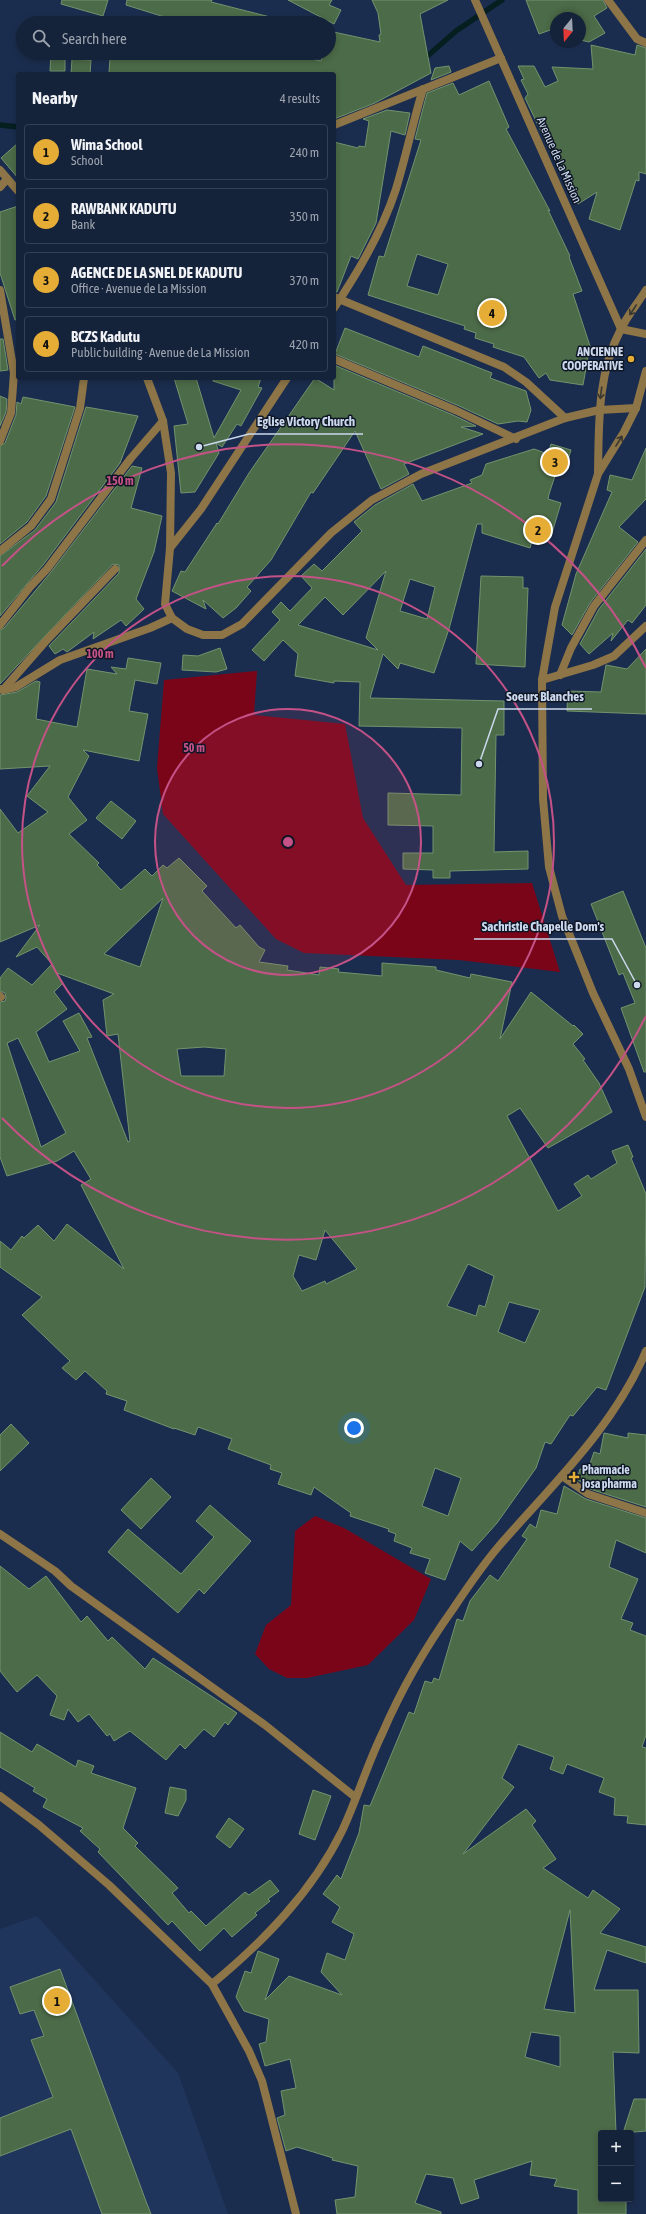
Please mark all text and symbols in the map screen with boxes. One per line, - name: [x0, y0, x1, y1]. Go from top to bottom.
- north arrow: [550, 12, 586, 48]
- search box: [16, 16, 336, 60]
- icon: search: [30, 27, 52, 49]
- text: Search here: [62, 30, 127, 47]
- text: Nearby: [32, 88, 78, 108]
- text: 4 results: [280, 91, 320, 106]
- street label: Avenue de La Mission: [534, 115, 584, 205]
- text: Wima School: [71, 136, 142, 153]
- text: 1: [43, 145, 49, 160]
- text: 240 m: [290, 145, 319, 160]
- text: School: [71, 153, 103, 168]
- text: RAWBANK KADUTU: [71, 200, 177, 217]
- text: 2: [43, 209, 49, 224]
- text: 350 m: [290, 209, 319, 224]
- text: Bank: [71, 217, 95, 232]
- text: AGENCE DE LA SNEL DE KADUTU: [71, 264, 242, 281]
- text: 3: [43, 273, 49, 288]
- text: 370 m: [290, 273, 319, 288]
- text: Office · Avenue de La Mission: [71, 281, 206, 296]
- pin: 4: [479, 298, 505, 328]
- one-way arrow: [629, 304, 637, 315]
- text: BCZS Kadutu: [71, 328, 140, 345]
- text: 4: [43, 337, 49, 352]
- text: 420 m: [290, 337, 319, 352]
- text: Public building · Avenue de La Mission: [71, 345, 250, 360]
- place label: ANCIENNE COOPERATIVE: [562, 345, 623, 373]
- marker: ANCIENNE COOPERATIVE: [626, 354, 636, 364]
- one-way arrow: [597, 386, 605, 399]
- callout: Eglise Victory Church: [249, 409, 363, 434]
- text: Eglise Victory Church: [257, 414, 355, 429]
- one-way arrow: [615, 436, 623, 447]
- pin: 3: [542, 447, 568, 477]
- text: 150 m: [106, 474, 134, 488]
- pin: 2: [525, 515, 551, 545]
- text: 100 m: [86, 647, 114, 661]
- callout: Soeurs Blanches: [498, 684, 592, 709]
- text: Soeurs Blanches: [506, 689, 584, 704]
- text: 50 m: [183, 741, 205, 755]
- centre of rings: [281, 835, 295, 849]
- callout: Sachristie Chapelle Dom's: [474, 914, 612, 939]
- text: Sachristie Chapelle Dom's: [482, 919, 605, 934]
- your location: [344, 1418, 364, 1438]
- place label: Pharmacie josa pharma: [581, 1463, 637, 1491]
- marker: Pharmacie josa pharma: [569, 1472, 579, 1482]
- pin: 1: [44, 1986, 70, 2016]
- map controls: [598, 2130, 634, 2202]
- button: +: [598, 2130, 634, 2166]
- button: −: [598, 2166, 634, 2202]

